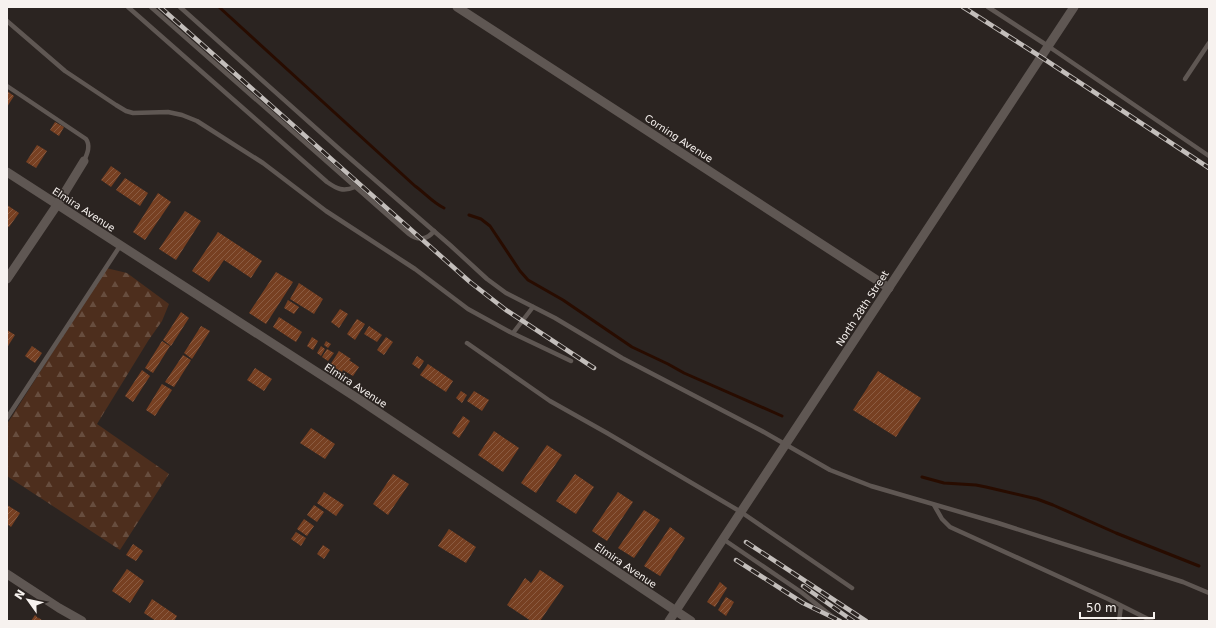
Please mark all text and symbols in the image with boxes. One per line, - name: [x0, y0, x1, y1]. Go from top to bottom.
- street label: Corning Avenue: [643, 112, 715, 165]
- street label: Elmira Avenue: [50, 185, 117, 234]
- street label: North 28th Street: [834, 268, 891, 348]
- street label: Elmira Avenue: [322, 361, 389, 410]
- street label: Elmira Avenue: [593, 541, 659, 590]
- north arrow: [8, 580, 48, 620]
- text: N: [12, 587, 28, 602]
- scale bar: [1080, 594, 1154, 620]
- text: 50 m: [1086, 601, 1117, 615]

